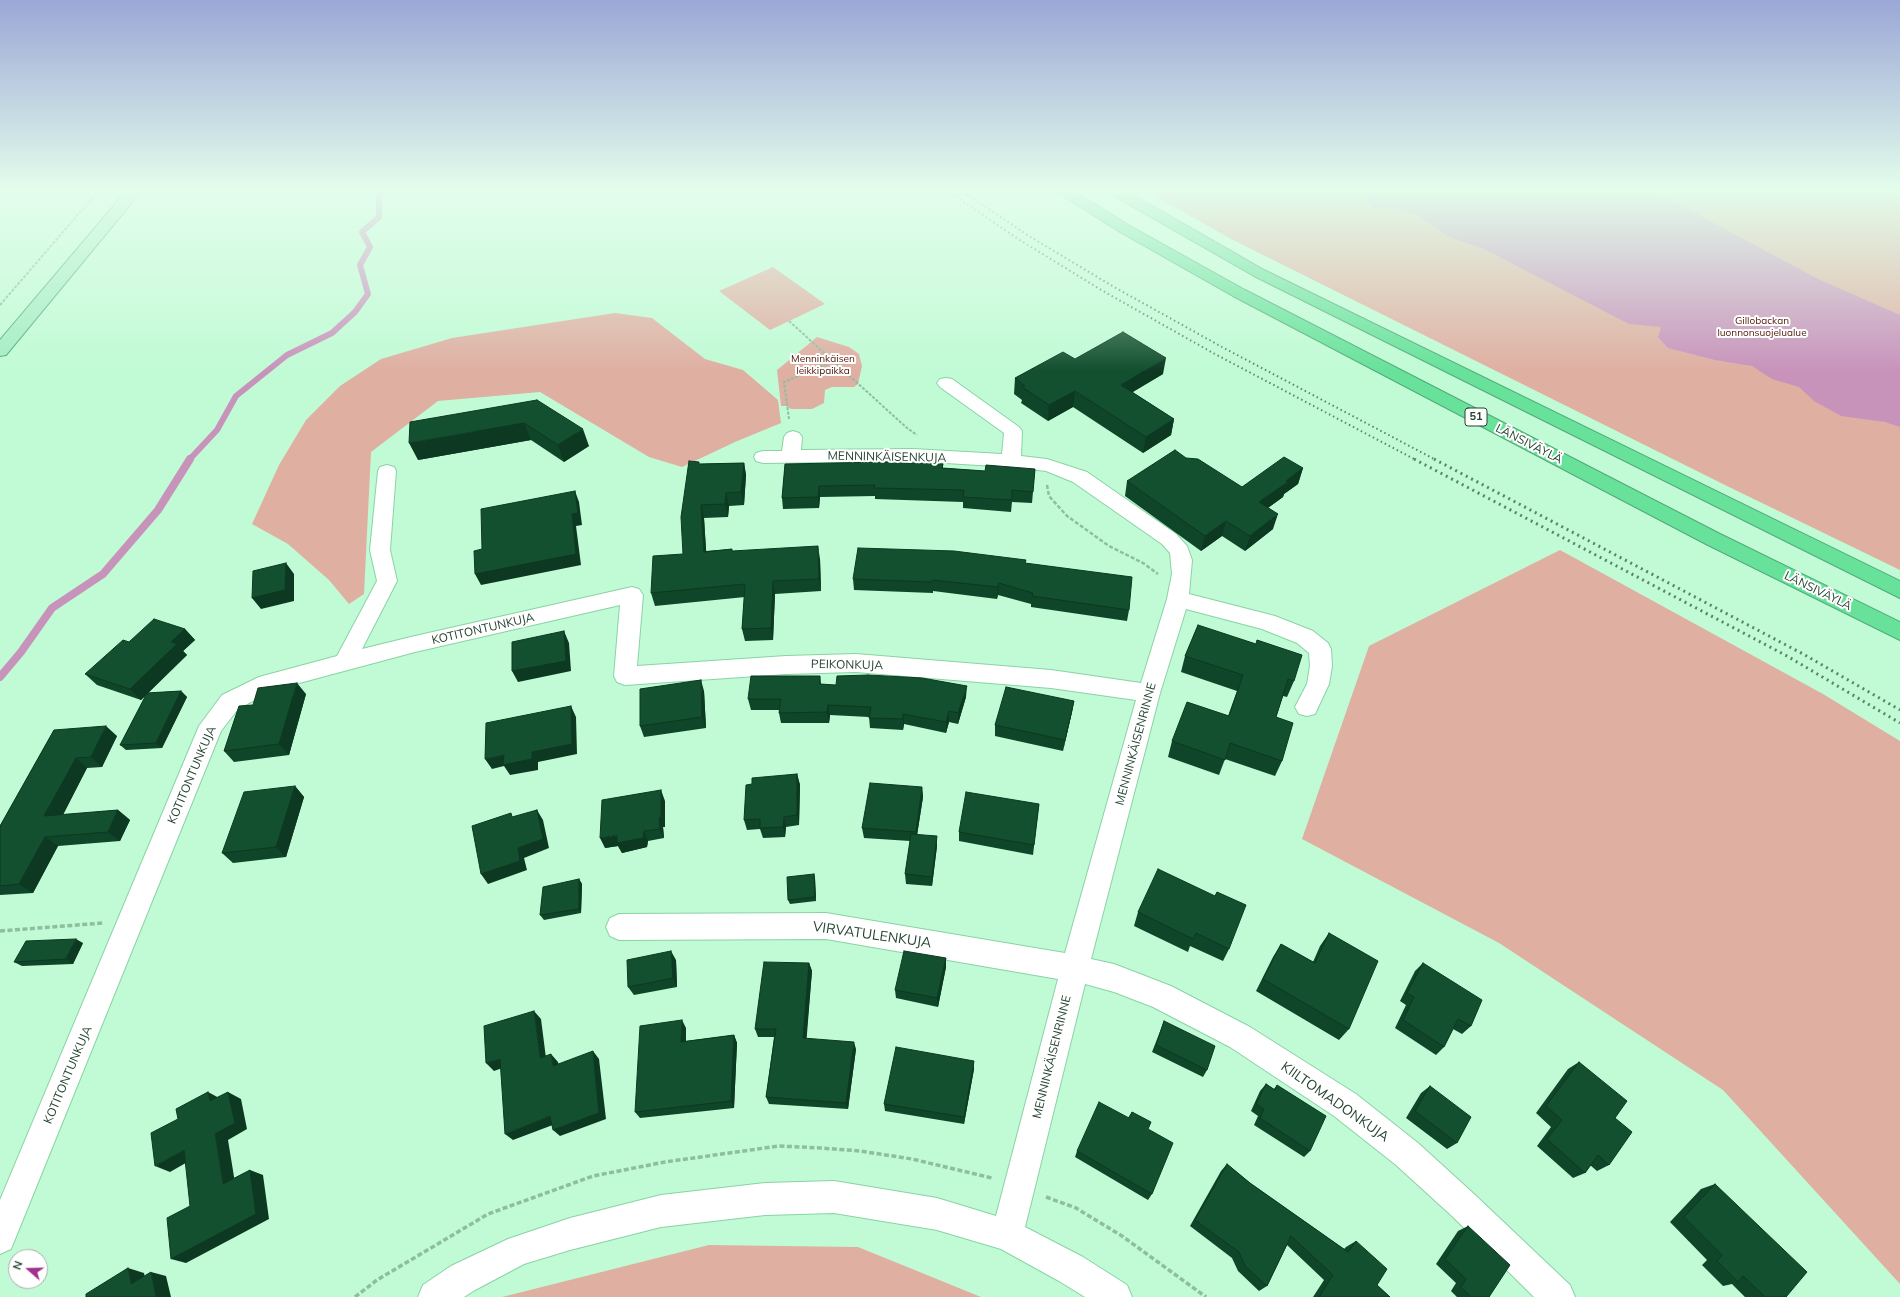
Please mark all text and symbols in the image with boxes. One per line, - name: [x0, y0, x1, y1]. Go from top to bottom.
- park label: Gillobackan luonnonsuojelualue: [1717, 315, 1807, 338]
- park label: Menninkäisen leikkipaikka: [791, 353, 855, 376]
- road number: 51: [1465, 408, 1487, 426]
- street label: LÄNSIVÄYLÄ: [1493, 421, 1565, 467]
- street label: MENNINKÄISENKUJA: [828, 449, 946, 465]
- street label: LÄNSIVÄYLÄ: [1782, 569, 1854, 613]
- street label: KOTITONTUNKUJA: [430, 610, 536, 648]
- street label: PEIKONKUJA: [811, 657, 883, 673]
- street label: MENNINKÄISENRINNE: [1113, 681, 1159, 807]
- street label: KOTITONTUNKUJA: [165, 724, 219, 826]
- street label: VIRVATULENKUJA: [812, 918, 932, 952]
- street label: MENNINKÄISENRINNE: [1030, 994, 1074, 1120]
- street label: KOTITONTUNKUJA: [41, 1024, 95, 1126]
- street label: KIILTOMADONKUJA: [1278, 1058, 1392, 1146]
- north arrow: [8, 1249, 48, 1289]
- text: N: [10, 1259, 26, 1272]

